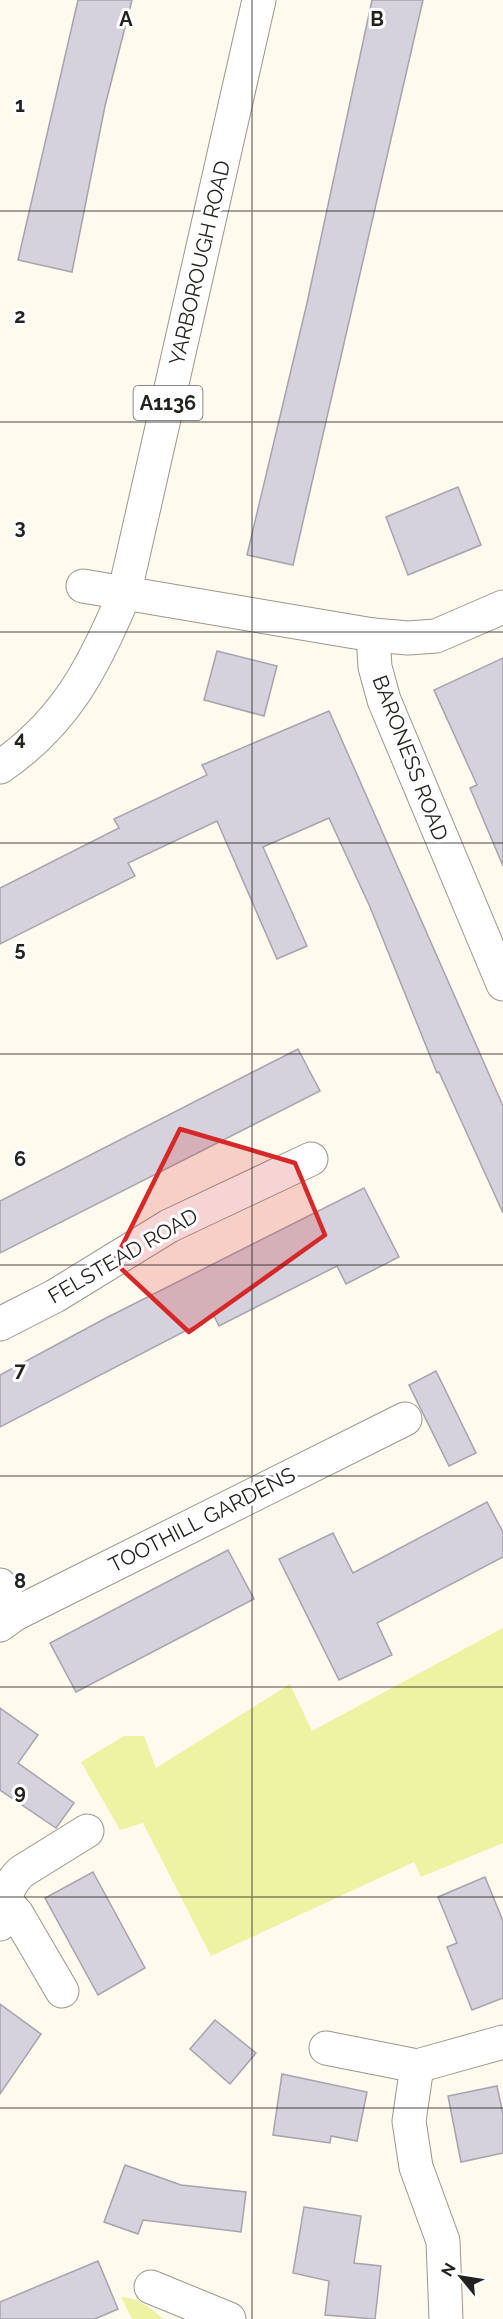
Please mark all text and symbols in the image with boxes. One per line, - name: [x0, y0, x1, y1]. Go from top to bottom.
- text: A: [119, 7, 133, 31]
- text: B: [370, 7, 384, 31]
- text: 1: [15, 93, 25, 117]
- street label: YARBOROUGH ROAD: [164, 158, 235, 368]
- text: 2: [14, 304, 26, 328]
- road number: A1136: [134, 386, 202, 420]
- text: 3: [14, 515, 26, 539]
- street label: BARONESS ROAD: [367, 672, 454, 844]
- text: 4: [14, 726, 26, 750]
- text: 5: [14, 937, 26, 961]
- text: 6: [14, 1147, 26, 1171]
- street label: FELSTEAD ROAD: [44, 1203, 202, 1309]
- text: 7: [14, 1358, 26, 1382]
- street label: TOOTHILL GARDENS: [104, 1462, 299, 1577]
- text: 8: [14, 1569, 26, 1593]
- text: 9: [14, 1780, 26, 1804]
- north arrow: [431, 2247, 491, 2307]
- text: N: [437, 2260, 460, 2280]

